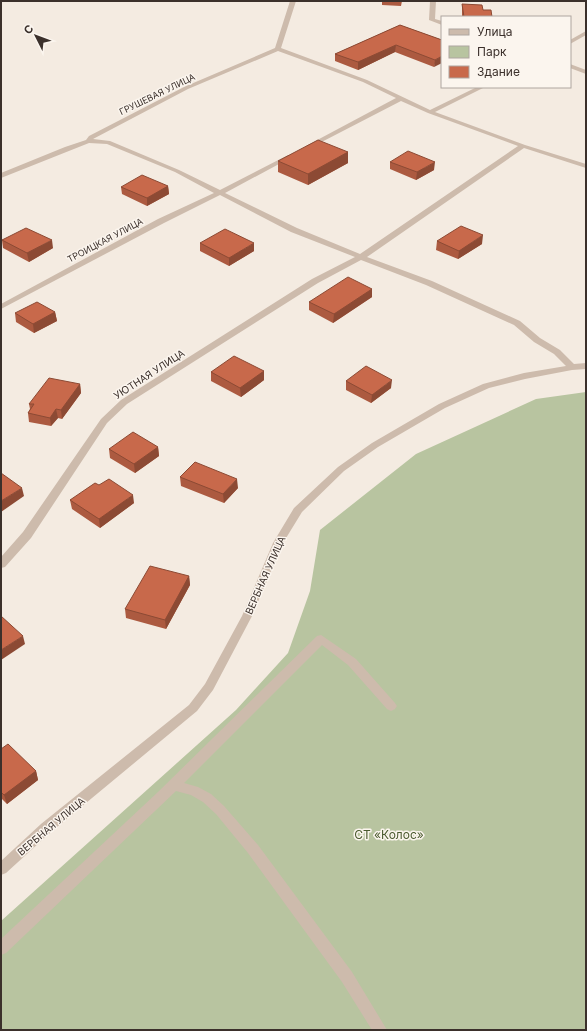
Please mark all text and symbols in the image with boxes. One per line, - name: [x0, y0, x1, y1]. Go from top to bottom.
- north arrow: [16, 16, 56, 56]
- legend: [441, 16, 571, 88]
- text: С: [21, 22, 36, 37]
- text: Улица: [477, 24, 512, 39]
- text: Парк: [477, 44, 507, 59]
- text: Здание: [477, 64, 520, 79]
- street label: ГРУШЕВАЯ УЛИЦА: [117, 71, 197, 117]
- street label: ТРОИЦКАЯ УЛИЦА: [65, 215, 145, 265]
- street label: УЮТНАЯ УЛИЦА: [111, 347, 187, 401]
- street label: ВЕРБНАЯ УЛИЦА: [242, 534, 288, 616]
- street label: ВЕРБНАЯ УЛИЦА: [15, 794, 87, 858]
- park label: СТ «Колос»: [354, 827, 424, 842]

